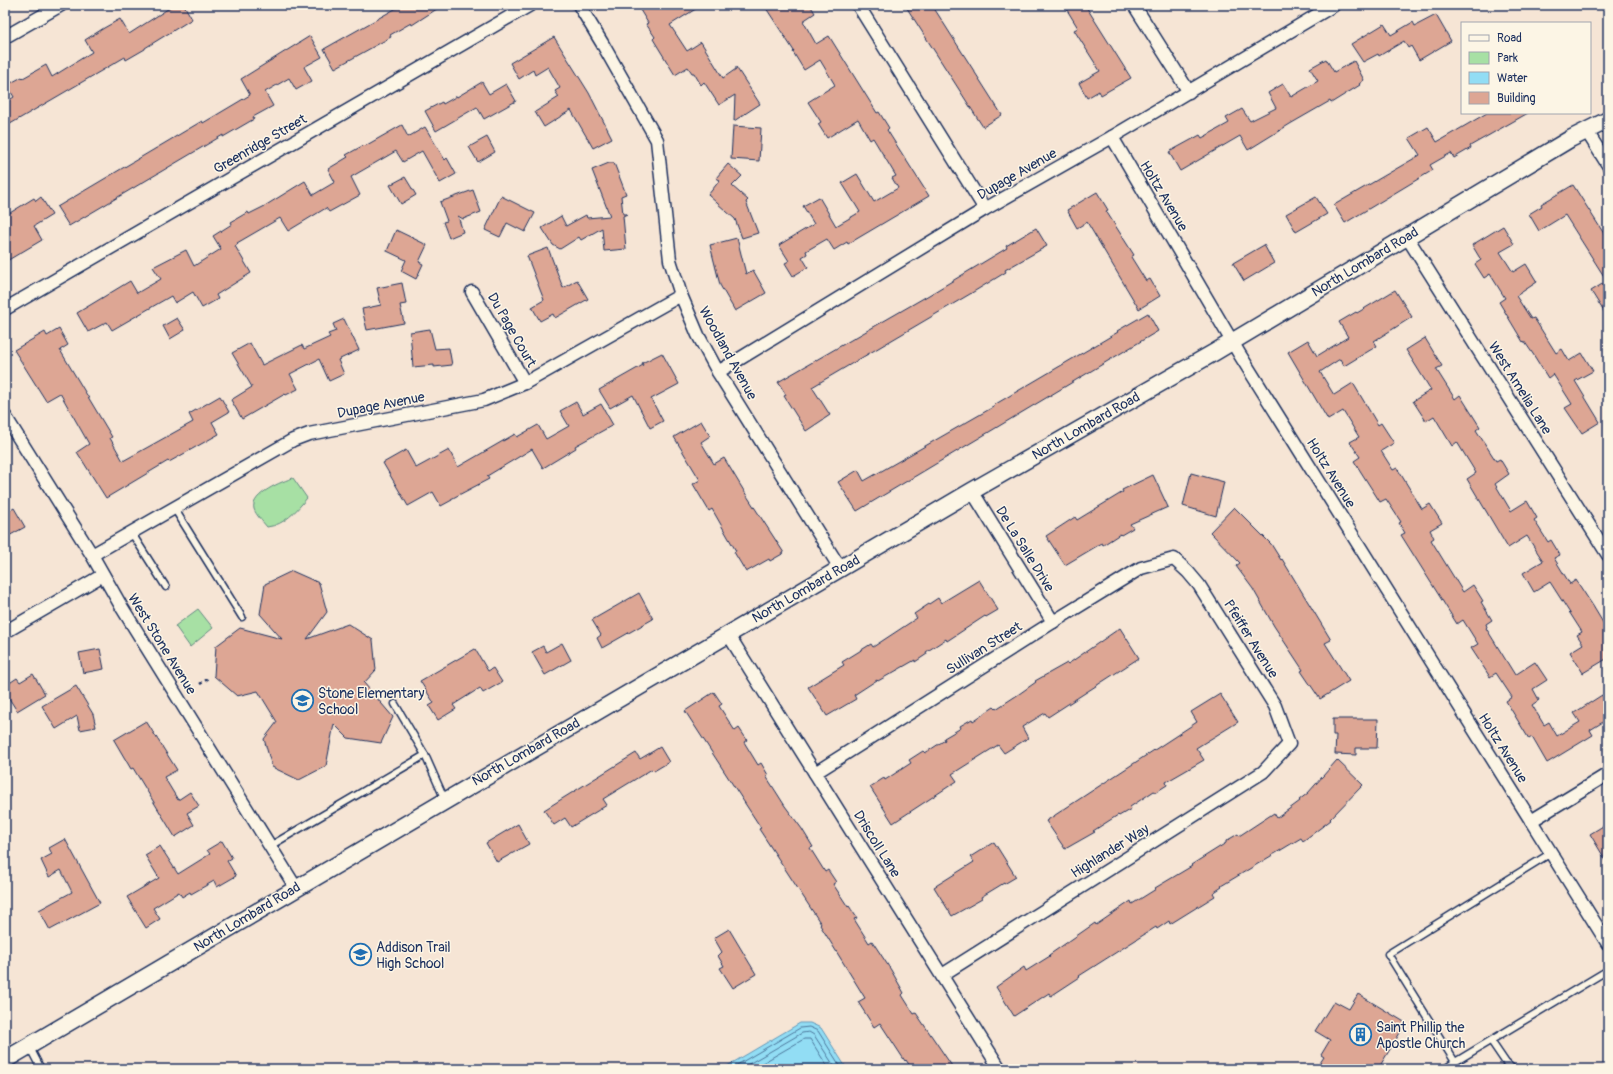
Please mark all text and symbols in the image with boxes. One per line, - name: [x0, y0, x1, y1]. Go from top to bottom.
- legend: [1461, 22, 1591, 114]
- text: Road: [1497, 31, 1522, 46]
- text: Park: [1497, 51, 1518, 66]
- text: Water: [1497, 71, 1528, 86]
- text: Building: [1497, 91, 1536, 106]
- street label: Greenridge Street: [210, 110, 310, 178]
- street label: Dupage Avenue: [974, 144, 1060, 204]
- street label: Holtz Avenue: [1136, 158, 1192, 234]
- street label: North Lombard Road: [1308, 223, 1422, 301]
- street label: Du Page Court: [484, 290, 540, 371]
- street label: Woodland Avenue: [695, 303, 761, 403]
- street label: West Amelia Lane: [1485, 338, 1555, 438]
- street label: Dupage Avenue: [336, 388, 426, 422]
- street label: North Lombard Road: [1029, 388, 1143, 464]
- street label: Holtz Avenue: [1303, 435, 1359, 511]
- street label: De La Salle Drive: [992, 503, 1058, 595]
- street label: North Lombard Road: [749, 551, 863, 627]
- street label: West Stone Avenue: [124, 590, 200, 698]
- street label: Pfeiffer Avenue: [1220, 597, 1282, 681]
- street label: Sullivan Street: [943, 618, 1025, 678]
- place label: Stone Elementary School: [318, 685, 424, 718]
- school or university icon: Stone Elementary School: [290, 688, 316, 714]
- street label: Holtz Avenue: [1475, 710, 1531, 786]
- street label: North Lombard Road: [469, 714, 583, 790]
- street label: Driscoll Lane: [850, 807, 904, 881]
- street label: Highlander Way: [1068, 820, 1152, 882]
- street label: North Lombard Road: [190, 878, 304, 956]
- place label: Addison Trail High School: [376, 939, 451, 972]
- school or university icon: Addison Trail High School: [348, 942, 374, 968]
- place label: Saint Phillip the Apostle Church: [1376, 1019, 1465, 1052]
- building icon: Saint Phillip the Apostle Church: [1348, 1022, 1374, 1048]

